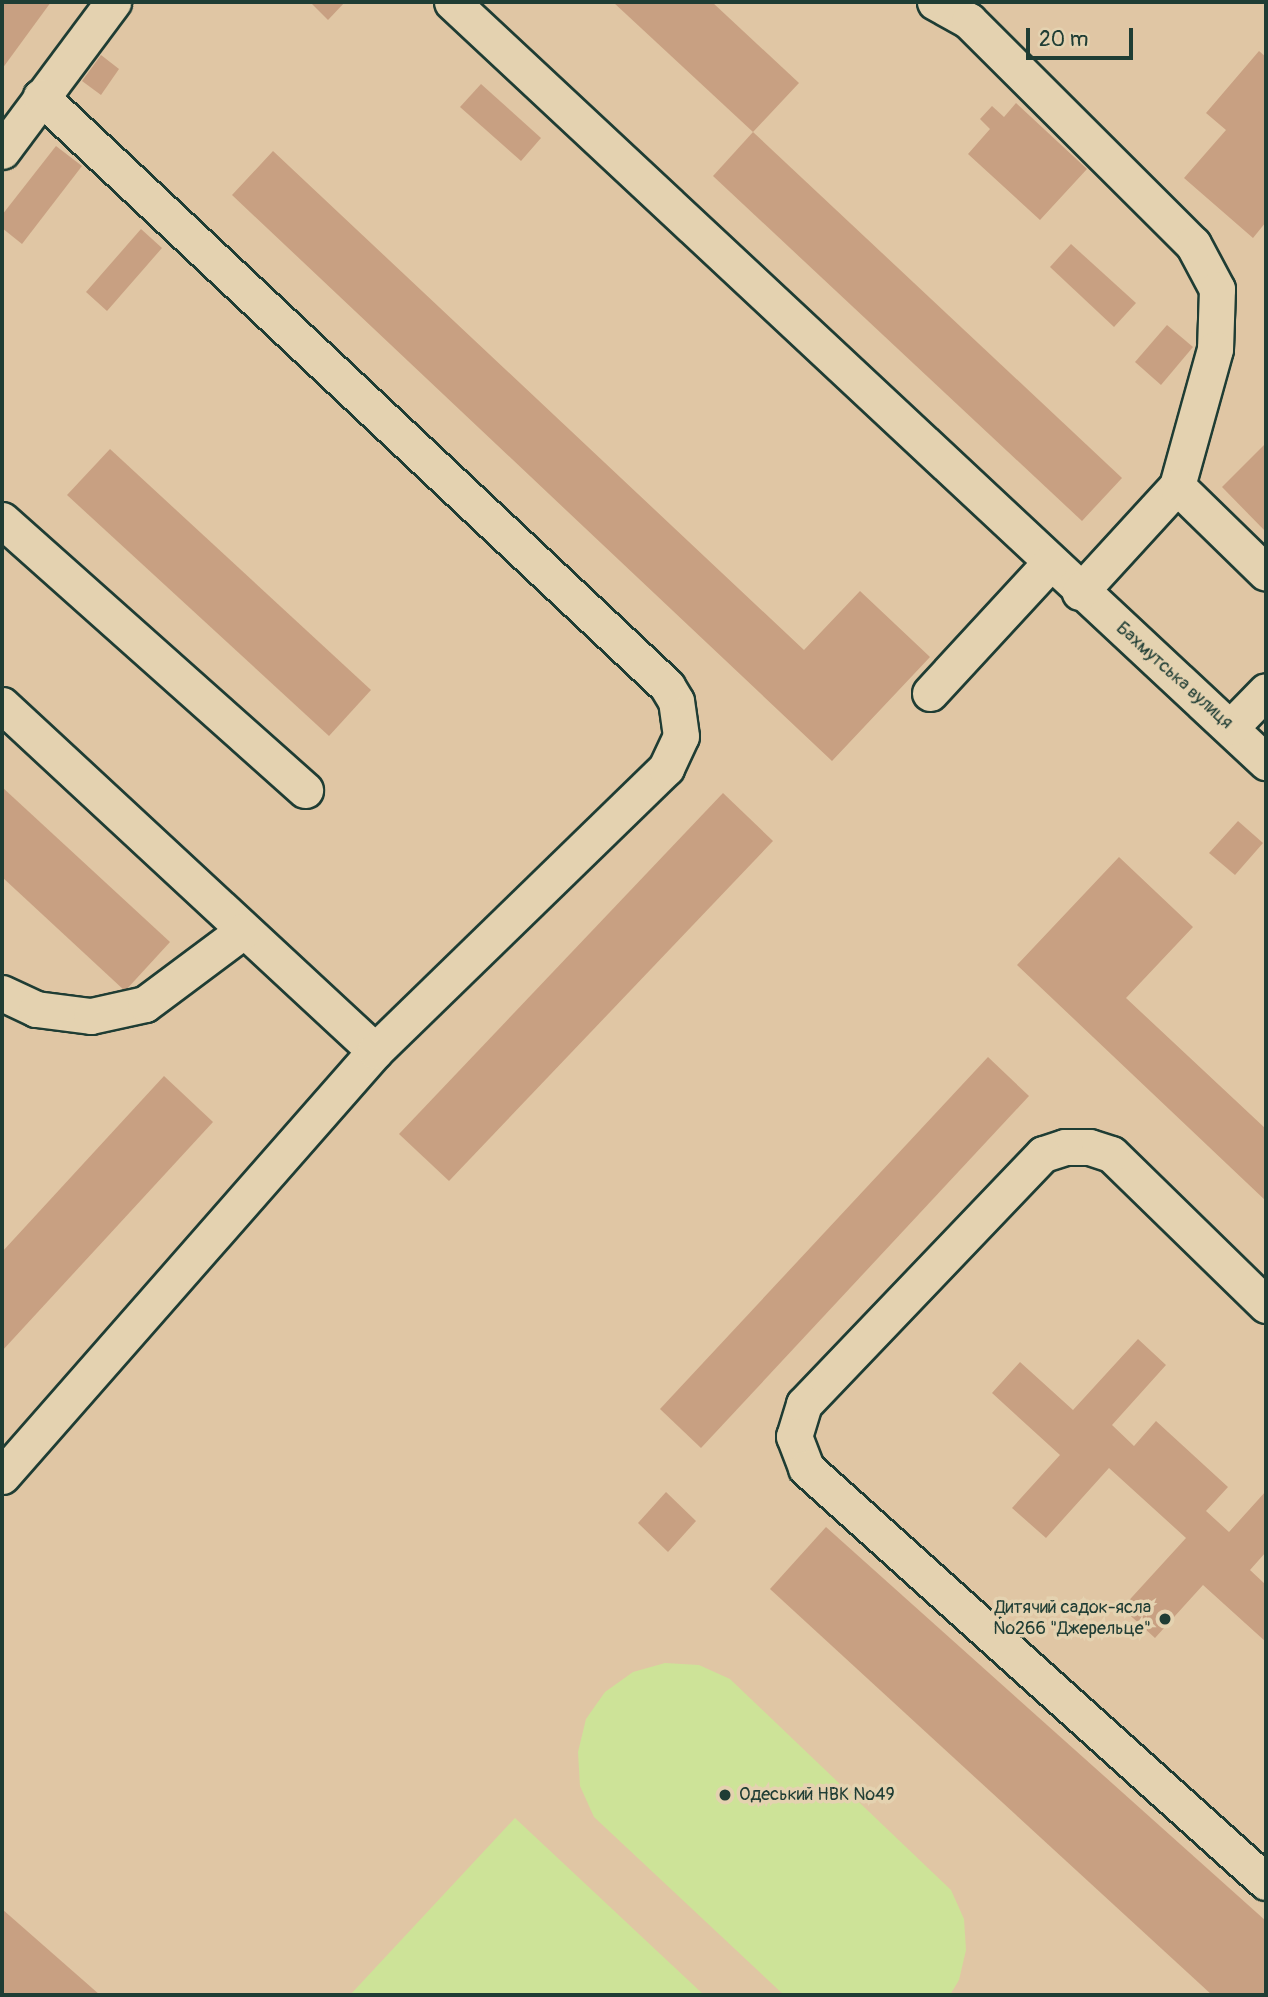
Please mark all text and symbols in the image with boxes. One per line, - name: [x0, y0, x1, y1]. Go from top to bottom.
- scale bar: [1030, 14, 1137, 58]
- text: 20 m: [1039, 26, 1088, 53]
- street label: Бахмутська вулиця: [1111, 618, 1237, 734]
- place label: Дитячий садок-ясла №266 "Джерельце": [993, 1598, 1151, 1640]
- marker: Дитячий садок-ясла №266 "Джерельце": [1157, 1611, 1173, 1627]
- place label: Одеський НВК №49: [739, 1784, 895, 1806]
- marker: Одеський НВК №49: [717, 1787, 733, 1803]

